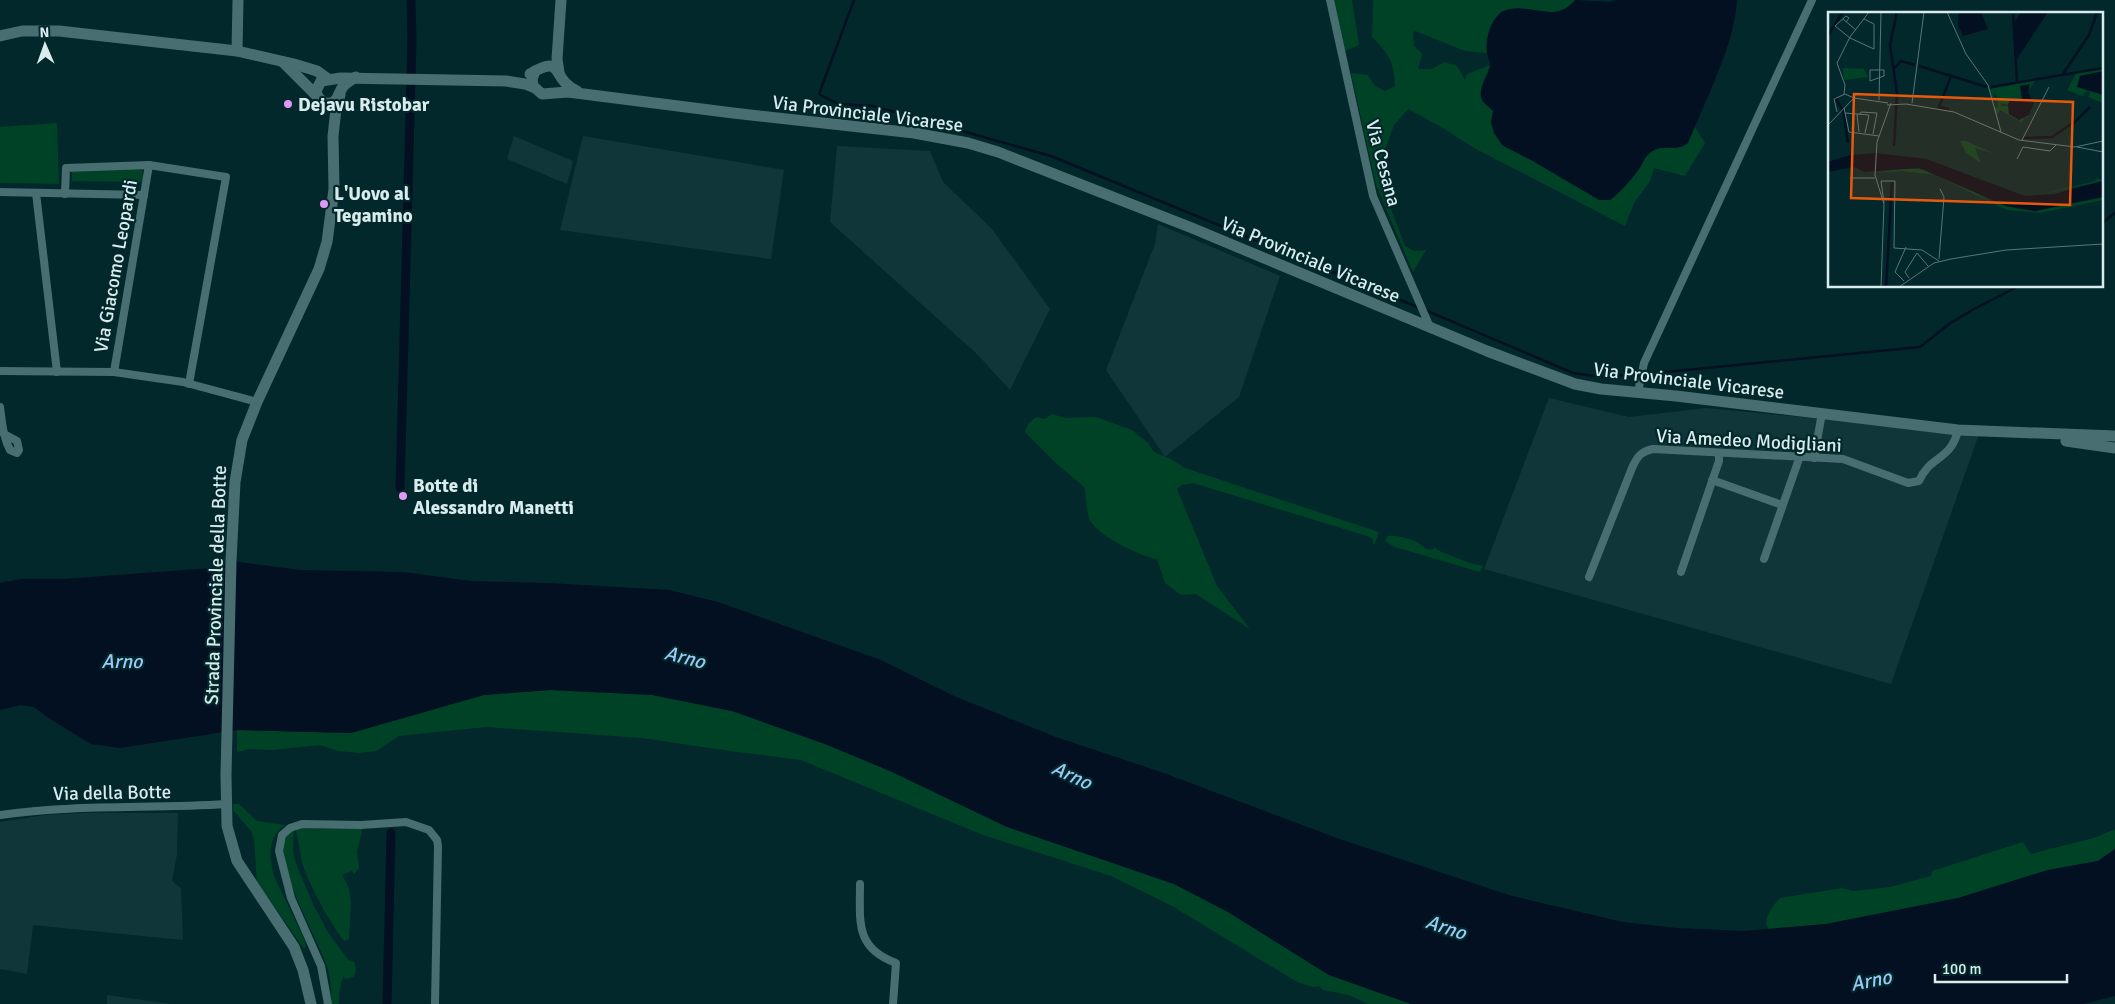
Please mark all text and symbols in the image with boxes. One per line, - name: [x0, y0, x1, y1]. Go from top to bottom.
- inset map: [1828, 12, 2102, 288]
- north arrow: [20, 20, 70, 70]
- text: N: [39, 24, 50, 41]
- street label: Via Provinciale Vicarese: [771, 90, 965, 138]
- place label: Dejavu Ristobar: [298, 93, 430, 117]
- marker: Dejavu Ristobar: [282, 98, 294, 110]
- street label: Via Cesana: [1360, 117, 1406, 209]
- street label: Via Giacomo Leopardi: [89, 178, 143, 355]
- place label: L'Uovo al Tegamino: [334, 182, 413, 228]
- marker: L'Uovo al Tegamino: [318, 198, 330, 210]
- street label: Via Provinciale Vicarese: [1217, 211, 1404, 309]
- street label: Via Provinciale Vicarese: [1592, 357, 1786, 405]
- street label: Via Amedeo Modigliani: [1655, 424, 1842, 458]
- street label: Strada Provinciale della Botte: [200, 465, 232, 705]
- place label: Botte di Alessandro Manetti: [413, 474, 574, 520]
- marker: Botte di Alessandro Manetti: [397, 490, 409, 502]
- water label: Arno: [662, 640, 709, 675]
- water label: Arno: [102, 649, 144, 674]
- water label: Arno: [1048, 755, 1097, 796]
- street label: Via della Botte: [53, 780, 171, 806]
- water label: Arno: [1423, 909, 1471, 946]
- scale bar: [1935, 952, 2068, 984]
- text: 100 m: [1942, 960, 1982, 978]
- water label: Arno: [1849, 964, 1895, 997]

